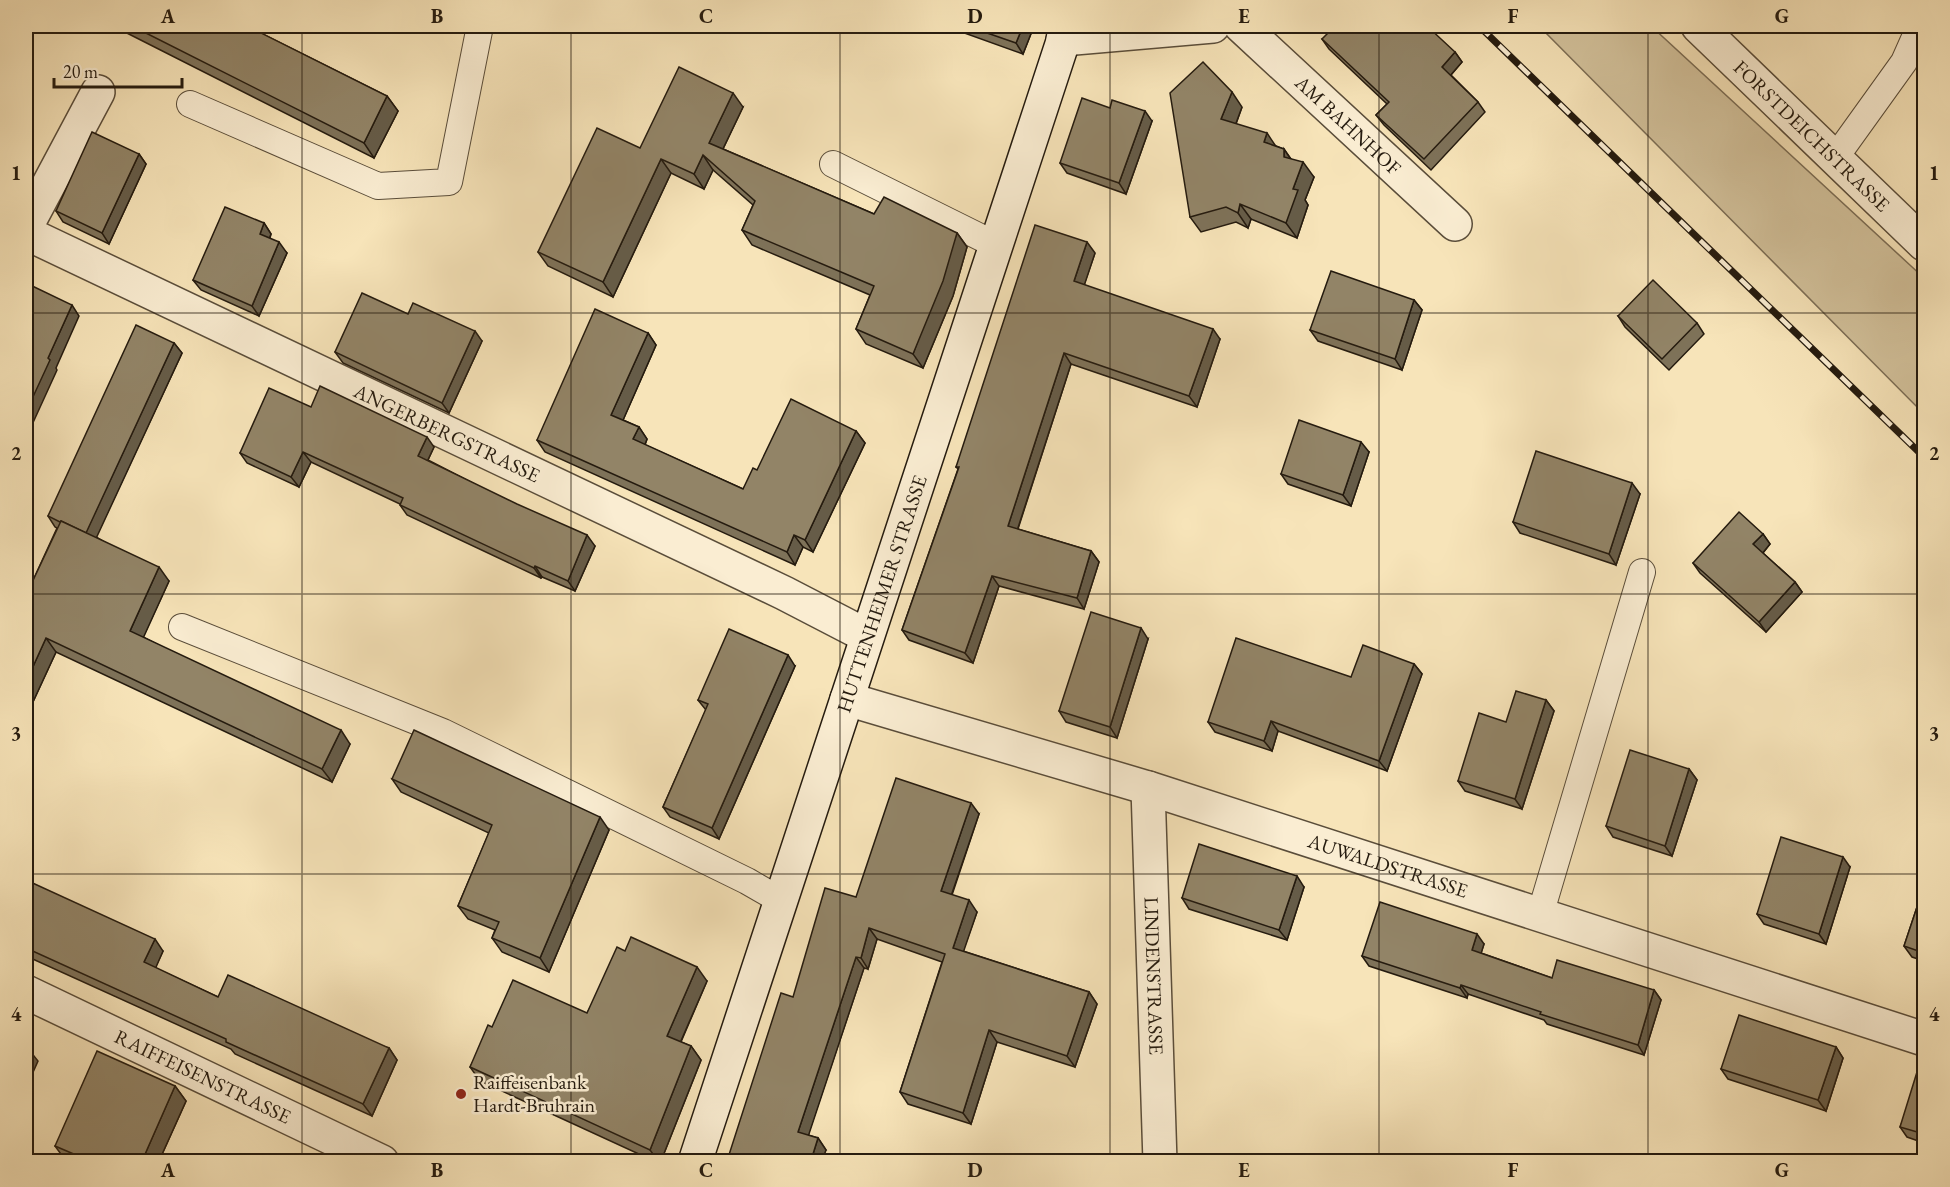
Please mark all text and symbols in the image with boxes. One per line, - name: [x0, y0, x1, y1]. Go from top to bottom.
- text: A: [160, 3, 176, 29]
- text: B: [431, 3, 443, 29]
- text: C: [699, 3, 713, 29]
- text: D: [967, 3, 983, 29]
- text: E: [1238, 3, 1250, 29]
- text: F: [1508, 3, 1519, 29]
- text: G: [1775, 3, 1789, 29]
- scale bar: [54, 51, 182, 89]
- street label: FORSTDEICHSTRASSE: [1728, 54, 1895, 217]
- text: 20 m: [63, 60, 98, 83]
- street label: AM BAHNHOF: [1289, 69, 1407, 181]
- text: 1: [11, 160, 21, 186]
- text: 1: [1929, 160, 1939, 186]
- street label: ANGERBERGSTRASSE: [349, 377, 544, 488]
- text: 2: [11, 440, 22, 466]
- text: 2: [1929, 440, 1940, 466]
- street label: HUTTENHEIMER STRASSE: [830, 472, 933, 716]
- text: 3: [11, 720, 21, 746]
- text: 3: [1929, 720, 1939, 746]
- street label: AUWALDSTRASSE: [1304, 827, 1471, 904]
- street label: LINDENSTRASSE: [1139, 896, 1170, 1055]
- text: 4: [11, 1001, 22, 1027]
- text: 4: [1929, 1001, 1940, 1027]
- street label: RAIFFEISENSTRASSE: [111, 1023, 295, 1130]
- place label: Raiffeisenbank Hardt-Bruhrain: [473, 1069, 596, 1118]
- marker: Raiffeisenbank Hardt-Bruhrain: [454, 1087, 468, 1101]
- text: A: [160, 1157, 176, 1183]
- text: B: [431, 1157, 443, 1183]
- text: C: [699, 1157, 713, 1183]
- text: D: [967, 1157, 983, 1183]
- text: E: [1238, 1157, 1250, 1183]
- text: F: [1508, 1157, 1519, 1183]
- text: G: [1775, 1157, 1789, 1183]

